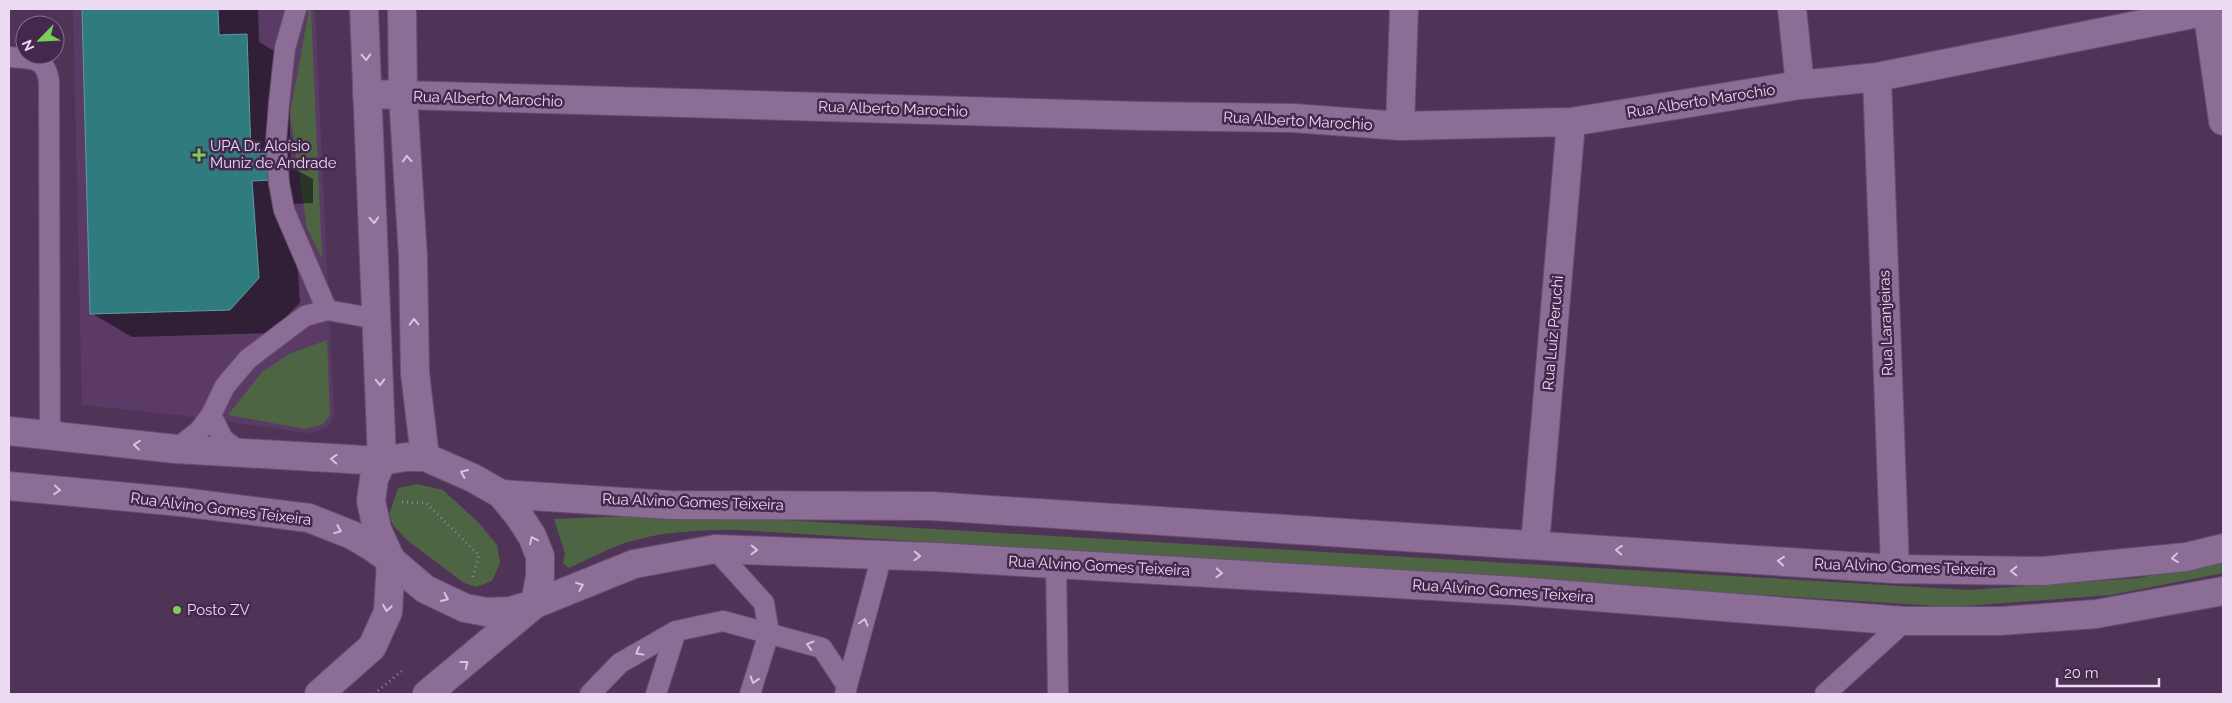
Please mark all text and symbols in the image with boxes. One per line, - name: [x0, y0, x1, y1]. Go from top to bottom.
- north arrow: [15, 15, 65, 65]
- text: N: [19, 37, 38, 53]
- one-way arrow: [361, 54, 371, 62]
- street label: Rua Alberto Marochio: [1626, 80, 1776, 122]
- street label: Rua Alberto Marochio: [413, 87, 563, 111]
- street label: Rua Alberto Marochio: [818, 97, 968, 121]
- street label: Rua Alberto Marochio: [1223, 108, 1373, 134]
- place label: UPA Dr. Aloísio Muniz de Andrade: [210, 137, 337, 172]
- marker: UPA Dr. Aloísio Muniz de Andrade: [192, 148, 206, 162]
- one-way arrow: [402, 155, 413, 163]
- one-way arrow: [368, 216, 379, 224]
- street label: Rua Laranjeiras: [1875, 270, 1897, 376]
- street label: Rua Luiz Peruchi: [1539, 275, 1567, 391]
- one-way arrow: [409, 317, 419, 325]
- one-way arrow: [374, 378, 385, 386]
- one-way arrow: [132, 440, 140, 451]
- one-way arrow: [329, 453, 337, 464]
- one-way arrow: [460, 469, 469, 480]
- one-way arrow: [54, 485, 62, 496]
- street label: Rua Alvino Gomes Teixeira: [130, 489, 312, 529]
- street label: Rua Alvino Gomes Teixeira: [602, 490, 784, 514]
- one-way arrow: [334, 524, 342, 534]
- one-way arrow: [529, 536, 539, 545]
- one-way arrow: [1615, 544, 1623, 555]
- one-way arrow: [751, 545, 759, 556]
- one-way arrow: [913, 551, 921, 562]
- street label: Rua Alvino Gomes Teixeira: [1008, 552, 1190, 580]
- one-way arrow: [2171, 552, 2179, 563]
- street label: Rua Alvino Gomes Teixeira: [1814, 555, 1996, 579]
- one-way arrow: [1777, 556, 1785, 567]
- one-way arrow: [2009, 565, 2017, 576]
- one-way arrow: [1215, 568, 1223, 579]
- street label: Rua Alvino Gomes Teixeira: [1412, 576, 1594, 606]
- one-way arrow: [575, 581, 584, 592]
- one-way arrow: [440, 592, 449, 603]
- place label: Posto ZV: [187, 601, 250, 619]
- marker: Posto ZV: [171, 604, 183, 616]
- one-way arrow: [383, 604, 393, 613]
- one-way arrow: [858, 617, 869, 626]
- one-way arrow: [806, 640, 814, 650]
- one-way arrow: [636, 646, 645, 656]
- scale bar: [2057, 656, 2160, 688]
- one-way arrow: [459, 661, 469, 670]
- text: 20 m: [2064, 664, 2099, 682]
- one-way arrow: [750, 676, 760, 684]

